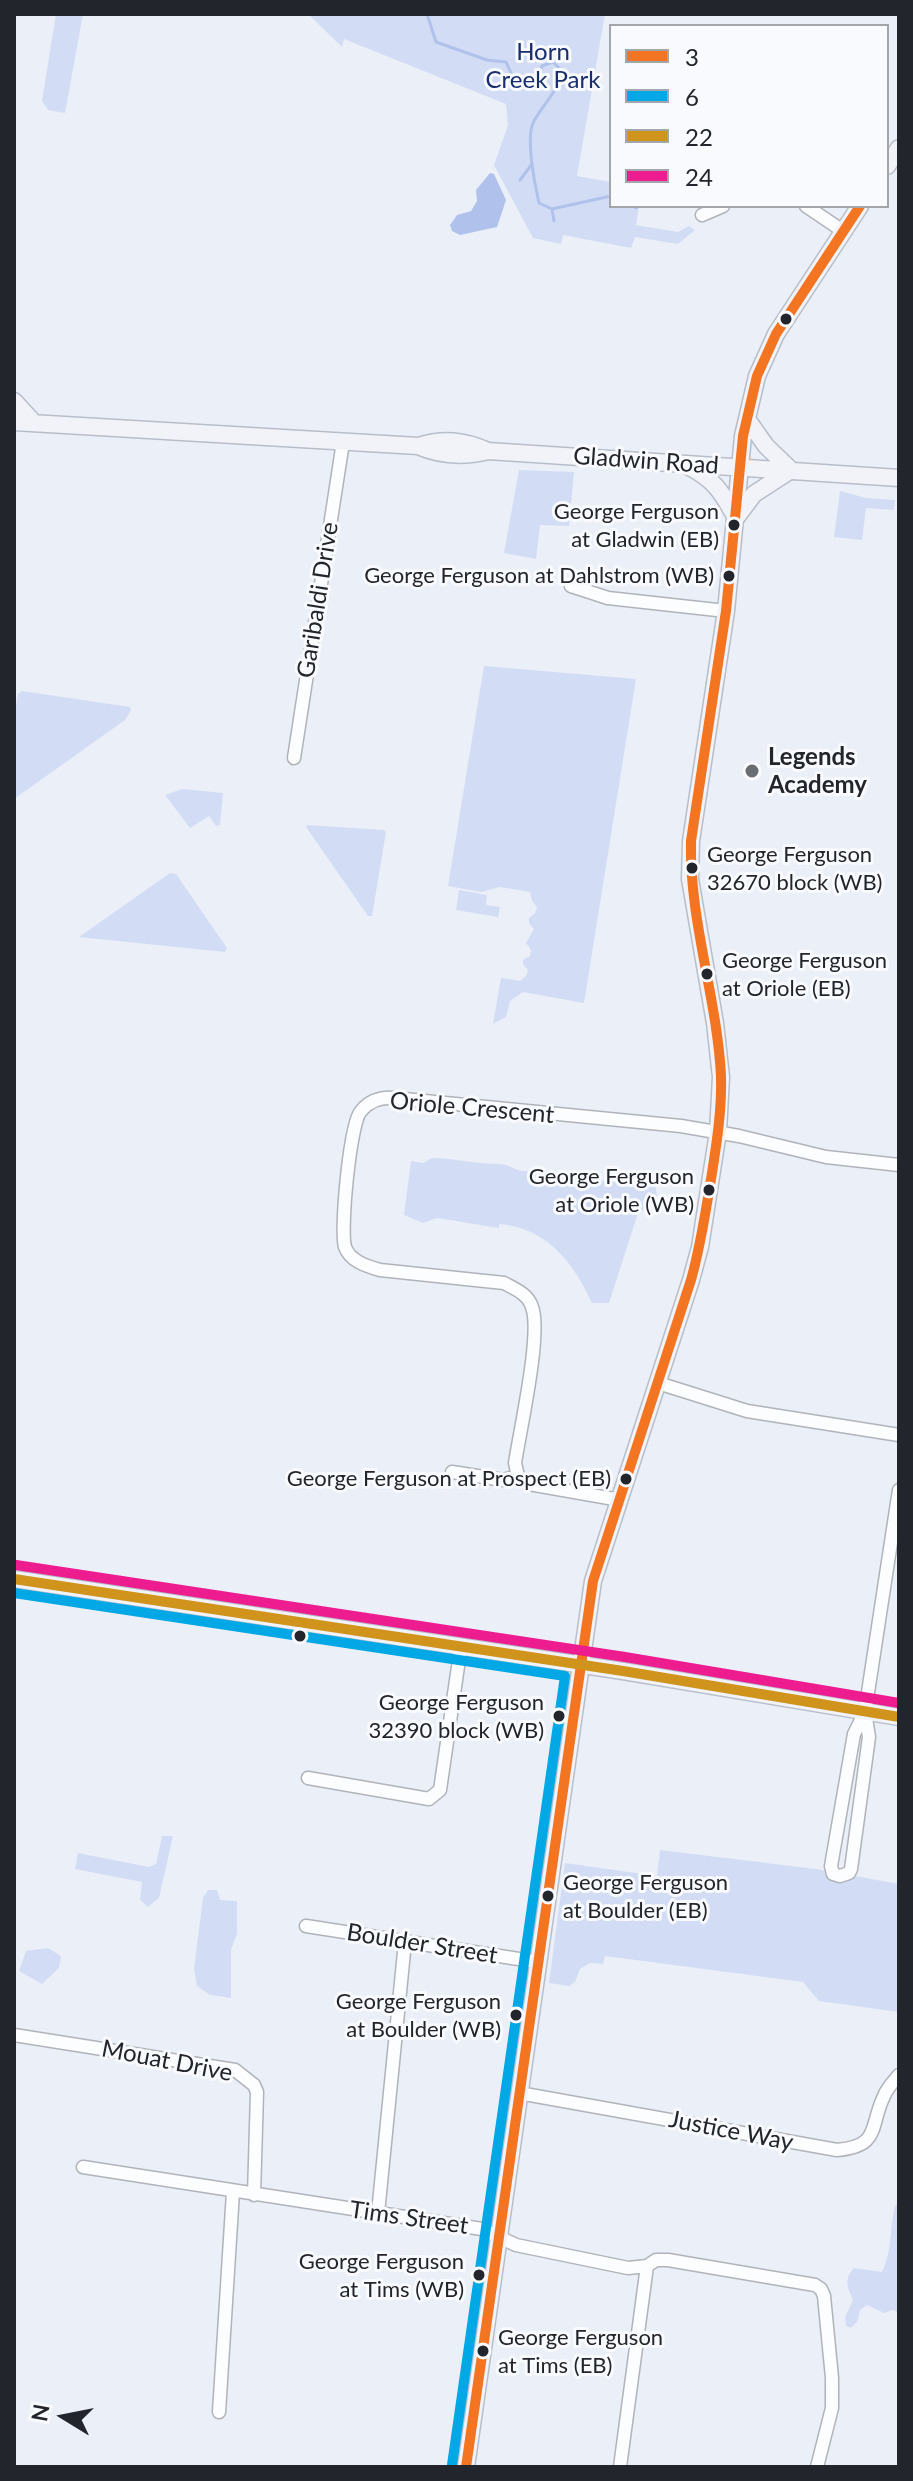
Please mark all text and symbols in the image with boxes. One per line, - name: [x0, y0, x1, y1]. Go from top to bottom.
- legend: [609, 24, 889, 208]
- park label: Horn Creek Park: [486, 38, 600, 94]
- text: 3: [685, 42, 699, 71]
- text: 6: [685, 82, 699, 111]
- text: 22: [685, 122, 713, 151]
- text: 24: [685, 162, 713, 191]
- unlabelled marker: [778, 311, 794, 327]
- street label: Gladwin Road: [572, 442, 720, 480]
- place label: George Ferguson at Gladwin (EB): [554, 499, 719, 550]
- marker: George Ferguson at Gladwin (EB): [726, 517, 742, 533]
- street label: Garibaldi Drive: [291, 520, 345, 680]
- place label: George Ferguson at Dahlstrom (WB): [364, 563, 714, 589]
- marker: George Ferguson at Dahlstrom (WB): [721, 568, 737, 584]
- place label: Legends Academy: [768, 743, 867, 799]
- marker: Legends Academy: [743, 762, 761, 780]
- place label: George Ferguson 32670 block (WB): [707, 842, 882, 894]
- marker: George Ferguson 32670 block (WB): [684, 860, 700, 876]
- place label: George Ferguson at Oriole (EB): [722, 948, 887, 1000]
- marker: George Ferguson at Oriole (EB): [699, 966, 715, 982]
- street label: Oriole Crescent: [389, 1086, 555, 1130]
- place label: George Ferguson at Oriole (WB): [529, 1164, 694, 1216]
- marker: George Ferguson at Oriole (WB): [701, 1182, 717, 1198]
- place label: George Ferguson at Prospect (EB): [287, 1466, 611, 1492]
- marker: George Ferguson at Prospect (EB): [618, 1471, 634, 1487]
- unlabelled marker: [292, 1628, 308, 1644]
- place label: George Ferguson 32390 block (WB): [369, 1690, 544, 1742]
- marker: George Ferguson 32390 block (WB): [551, 1708, 567, 1724]
- place label: George Ferguson at Boulder (EB): [563, 1870, 728, 1922]
- marker: George Ferguson at Boulder (EB): [540, 1888, 556, 1904]
- street label: Boulder Street: [345, 1918, 499, 1970]
- place label: George Ferguson at Boulder (WB): [336, 1989, 501, 2040]
- marker: George Ferguson at Boulder (WB): [508, 2007, 524, 2023]
- street label: Mouat Drive: [99, 2034, 235, 2088]
- street label: Justice Way: [666, 2105, 796, 2157]
- street label: Tims Street: [348, 2195, 470, 2241]
- place label: George Ferguson at Tims (WB): [299, 2249, 464, 2300]
- marker: George Ferguson at Tims (WB): [471, 2267, 487, 2283]
- place label: George Ferguson at Tims (EB): [498, 2325, 663, 2376]
- marker: George Ferguson at Tims (EB): [475, 2343, 491, 2359]
- north arrow: [24, 2377, 104, 2457]
- text: N: [25, 2402, 55, 2423]

